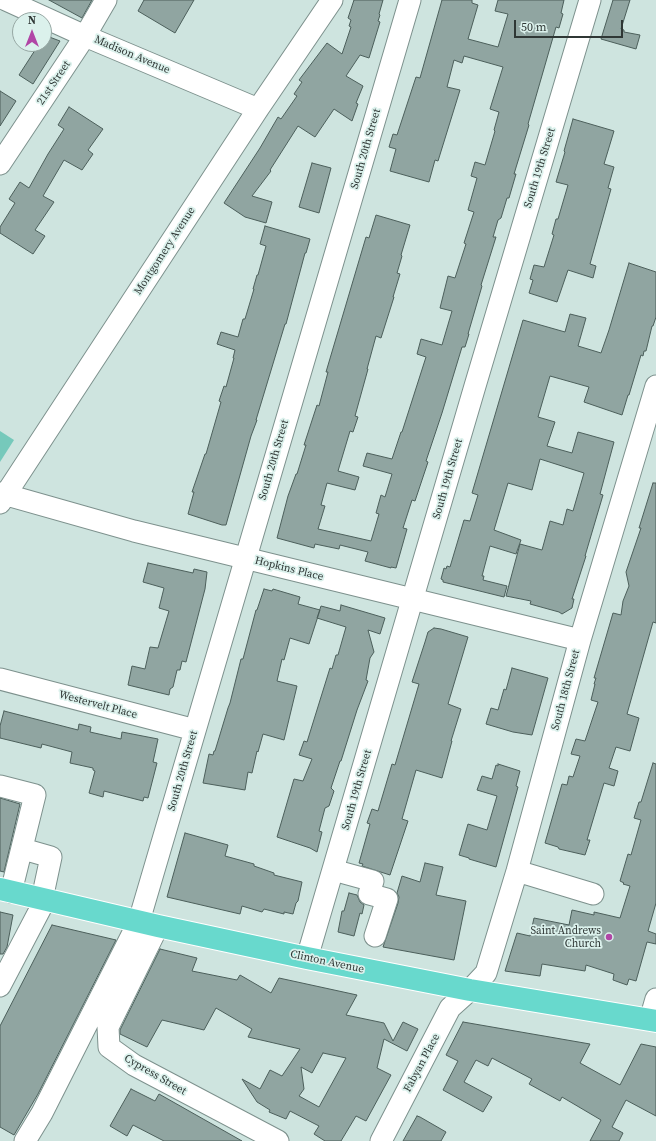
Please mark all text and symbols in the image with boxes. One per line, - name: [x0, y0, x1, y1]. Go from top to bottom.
- north arrow: [12, 12, 52, 52]
- scale bar: [516, 12, 625, 38]
- text: N: [28, 13, 36, 28]
- text: 50 m: [521, 19, 547, 35]
- street label: Madison Avenue: [92, 33, 172, 77]
- street label: 21st Street: [34, 58, 74, 108]
- street label: South 20th Street: [348, 107, 384, 191]
- street label: South 19th Street: [522, 126, 558, 210]
- street label: Montgomery Avenue: [132, 205, 198, 297]
- street label: South 20th Street: [256, 418, 292, 502]
- street label: South 19th Street: [430, 437, 466, 521]
- street label: Hopkins Place: [253, 554, 325, 584]
- street label: South 18th Street: [549, 648, 583, 732]
- street label: Westervelt Place: [57, 688, 139, 722]
- street label: South 20th Street: [165, 729, 201, 813]
- street label: South 19th Street: [339, 748, 375, 832]
- place label: Saint Andrews Church: [530, 924, 601, 950]
- marker: Saint Andrews Church: [604, 932, 614, 942]
- street label: Clinton Avenue: [289, 948, 365, 976]
- street label: Fabyan Place: [401, 1032, 443, 1094]
- street label: Cypress Street: [122, 1052, 188, 1098]

